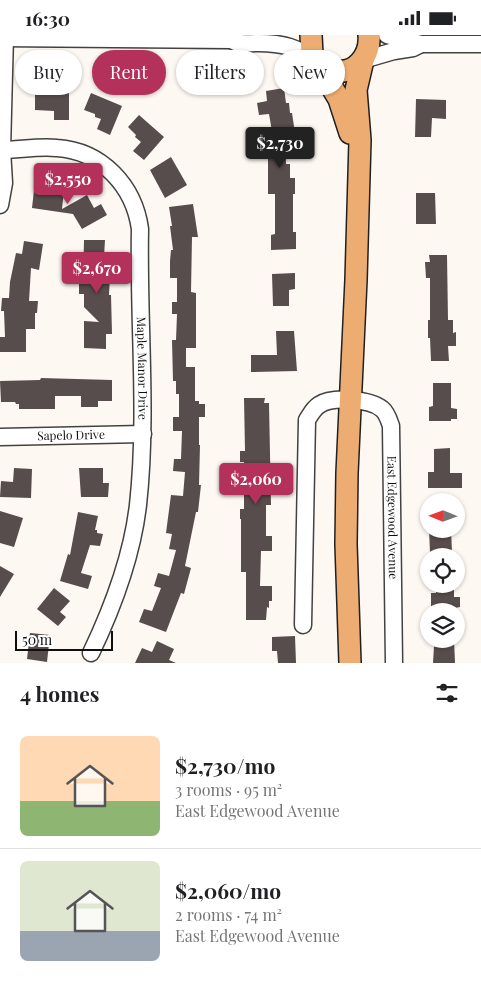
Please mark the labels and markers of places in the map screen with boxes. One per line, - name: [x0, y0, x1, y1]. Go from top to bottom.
- pin: $2,730: [239, 127, 321, 169]
- pin: $2,550: [27, 163, 109, 205]
- pin: $2,670: [56, 251, 138, 294]
- pin: $2,060: [215, 463, 297, 505]

